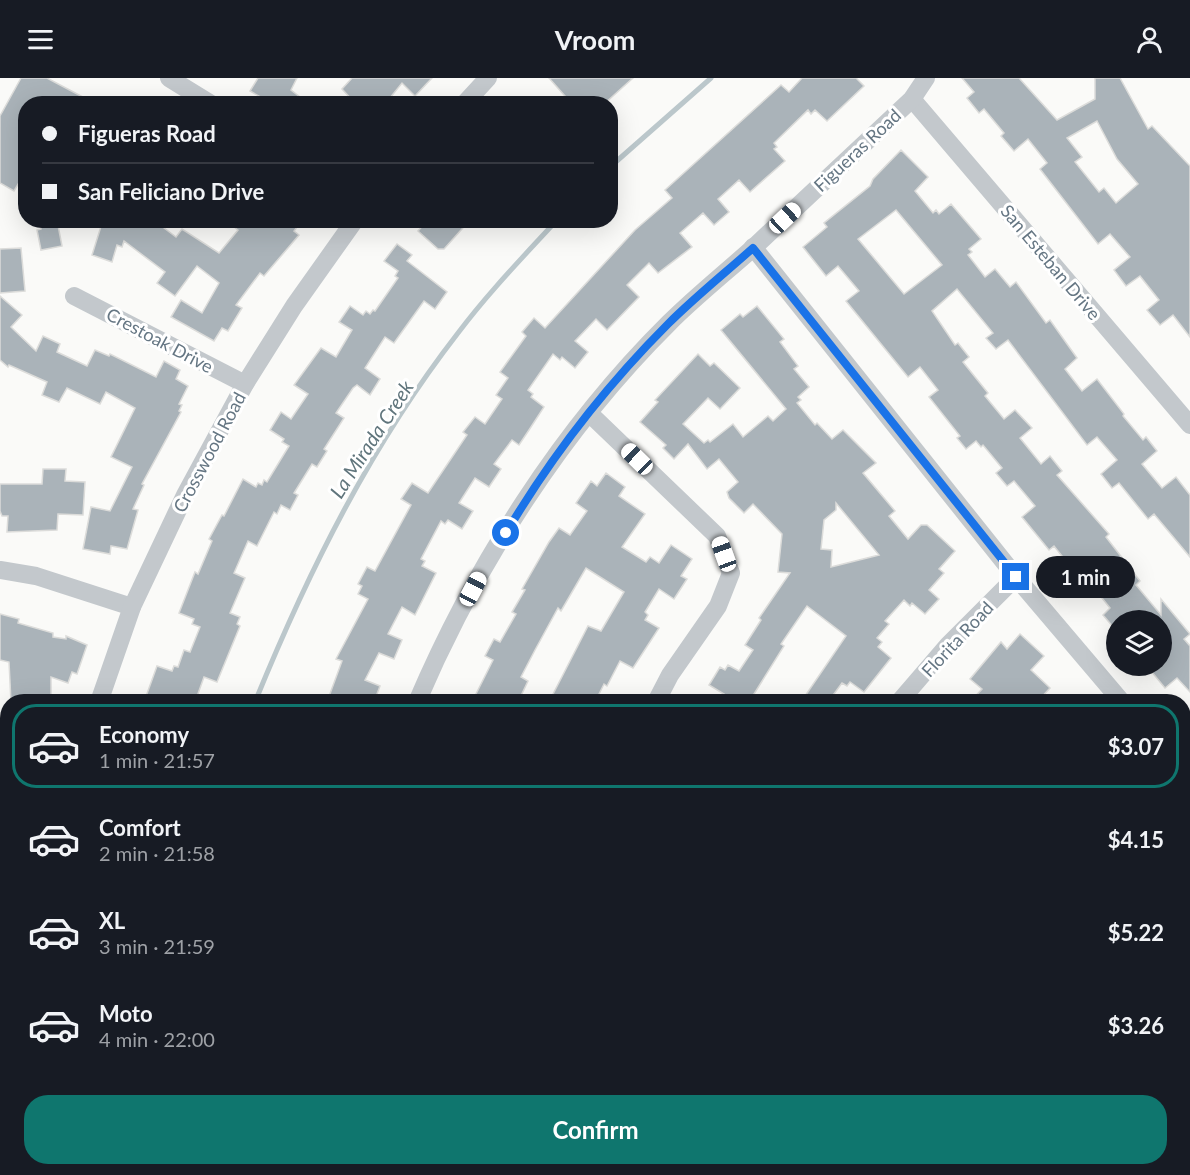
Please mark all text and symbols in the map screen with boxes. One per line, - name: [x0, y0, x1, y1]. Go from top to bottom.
- icon: menu: [24, 23, 57, 56]
- text: Vroom: [555, 23, 635, 56]
- icon: person: [1133, 23, 1166, 56]
- street label: Figueras Road: [809, 104, 905, 196]
- text: Figueras Road: [78, 120, 216, 147]
- text: San Feliciano Drive: [78, 178, 264, 205]
- car: [766, 199, 804, 237]
- street label: San Esteban Drive: [996, 200, 1106, 324]
- street label: Crestoak Drive: [103, 303, 217, 377]
- water label: La Mirada Creek: [324, 375, 418, 502]
- street label: Crosswood Road: [168, 388, 250, 516]
- car: [618, 440, 656, 478]
- route start: [492, 519, 519, 546]
- car: [709, 534, 739, 574]
- callout: 1 min: [1037, 556, 1136, 598]
- route end: [1002, 563, 1029, 590]
- text: 1 min: [1061, 565, 1110, 589]
- car: [457, 569, 489, 609]
- street label: Florita Road: [916, 597, 998, 681]
- map controls: [1106, 610, 1172, 676]
- button: layers: [1106, 610, 1172, 676]
- icon: car: [27, 719, 81, 773]
- text: Economy: [99, 721, 189, 748]
- text: $3.07: [1108, 733, 1164, 760]
- text: 1 min · 21:57: [99, 748, 215, 772]
- icon: car: [27, 812, 81, 866]
- text: Comfort: [99, 814, 181, 841]
- text: $4.15: [1108, 826, 1164, 853]
- text: 2 min · 21:58: [99, 841, 215, 865]
- icon: car: [27, 905, 81, 959]
- text: XL: [99, 907, 125, 934]
- text: $5.22: [1108, 919, 1164, 946]
- text: 3 min · 21:59: [99, 934, 215, 958]
- icon: car: [27, 998, 81, 1052]
- text: Moto: [99, 1000, 153, 1027]
- text: $3.26: [1108, 1012, 1164, 1039]
- text: 4 min · 22:00: [99, 1027, 215, 1051]
- button: Confirm: [24, 1095, 1167, 1164]

